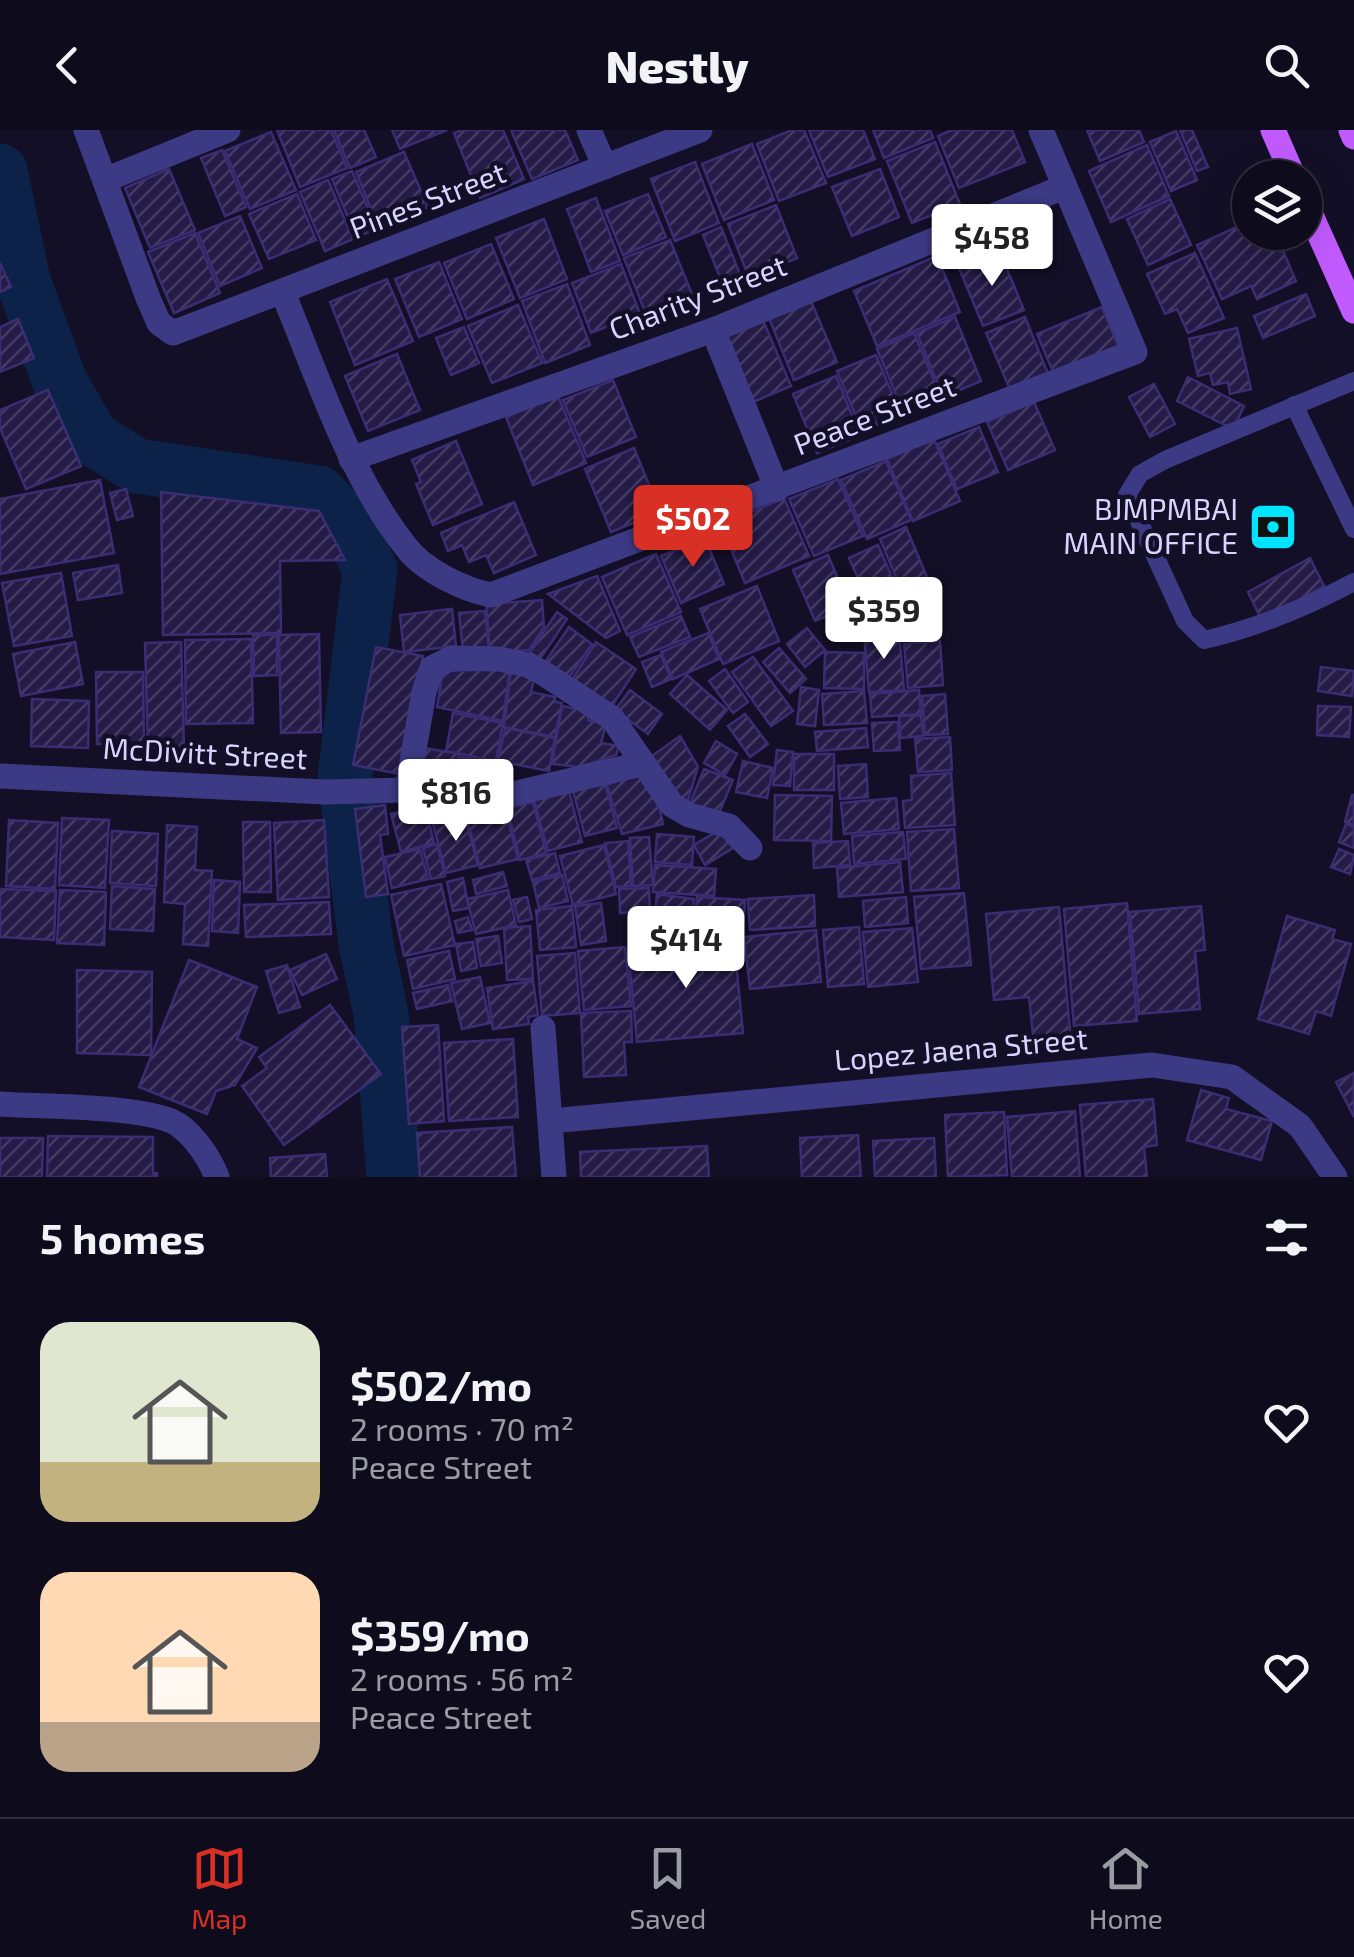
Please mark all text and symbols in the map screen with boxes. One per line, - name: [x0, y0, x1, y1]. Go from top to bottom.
- icon: back: [40, 38, 95, 93]
- text: Nestly: [605, 38, 749, 92]
- icon: search: [1259, 38, 1314, 93]
- street label: Pines Street: [344, 153, 510, 245]
- map controls: [1232, 160, 1322, 250]
- button: layers: [1232, 160, 1322, 250]
- pin: $458: [933, 204, 1051, 289]
- text: $458: [954, 217, 1030, 255]
- street label: Charity Street: [603, 246, 791, 346]
- street label: Peace Street: [788, 367, 960, 462]
- pin: $502: [634, 485, 752, 570]
- place label: BJMPMBAI MAIN OFFICE: [1063, 490, 1238, 560]
- text: $502: [655, 498, 731, 536]
- bank icon: BJMPMBAI MAIN OFFICE: [1247, 501, 1299, 553]
- pin: $359: [825, 577, 943, 662]
- text: $359: [847, 590, 921, 628]
- street label: McDivitt Street: [102, 729, 308, 775]
- pin: $816: [397, 759, 515, 844]
- text: $816: [420, 772, 492, 810]
- pin: $414: [627, 906, 745, 991]
- text: $414: [649, 919, 723, 957]
- street label: Lopez Jaena Street: [833, 1019, 1089, 1077]
- icon: filters: [1259, 1210, 1314, 1265]
- text: 5 homes: [40, 1212, 205, 1262]
- text: $502/mo: [350, 1359, 532, 1409]
- icon: home: [120, 1362, 240, 1482]
- icon: heart: [1259, 1395, 1314, 1450]
- text: 2 rooms · 70 m²: [350, 1409, 574, 1447]
- text: Peace Street: [350, 1447, 532, 1485]
- text: $359/mo: [350, 1609, 530, 1659]
- icon: home: [120, 1612, 240, 1732]
- icon: heart: [1259, 1645, 1314, 1700]
- text: 2 rooms · 56 m²: [350, 1659, 574, 1697]
- text: Peace Street: [350, 1697, 532, 1735]
- tab: Map: [191, 1841, 247, 1935]
- tab: Saved: [630, 1841, 706, 1935]
- tab: Home: [1089, 1841, 1163, 1935]

